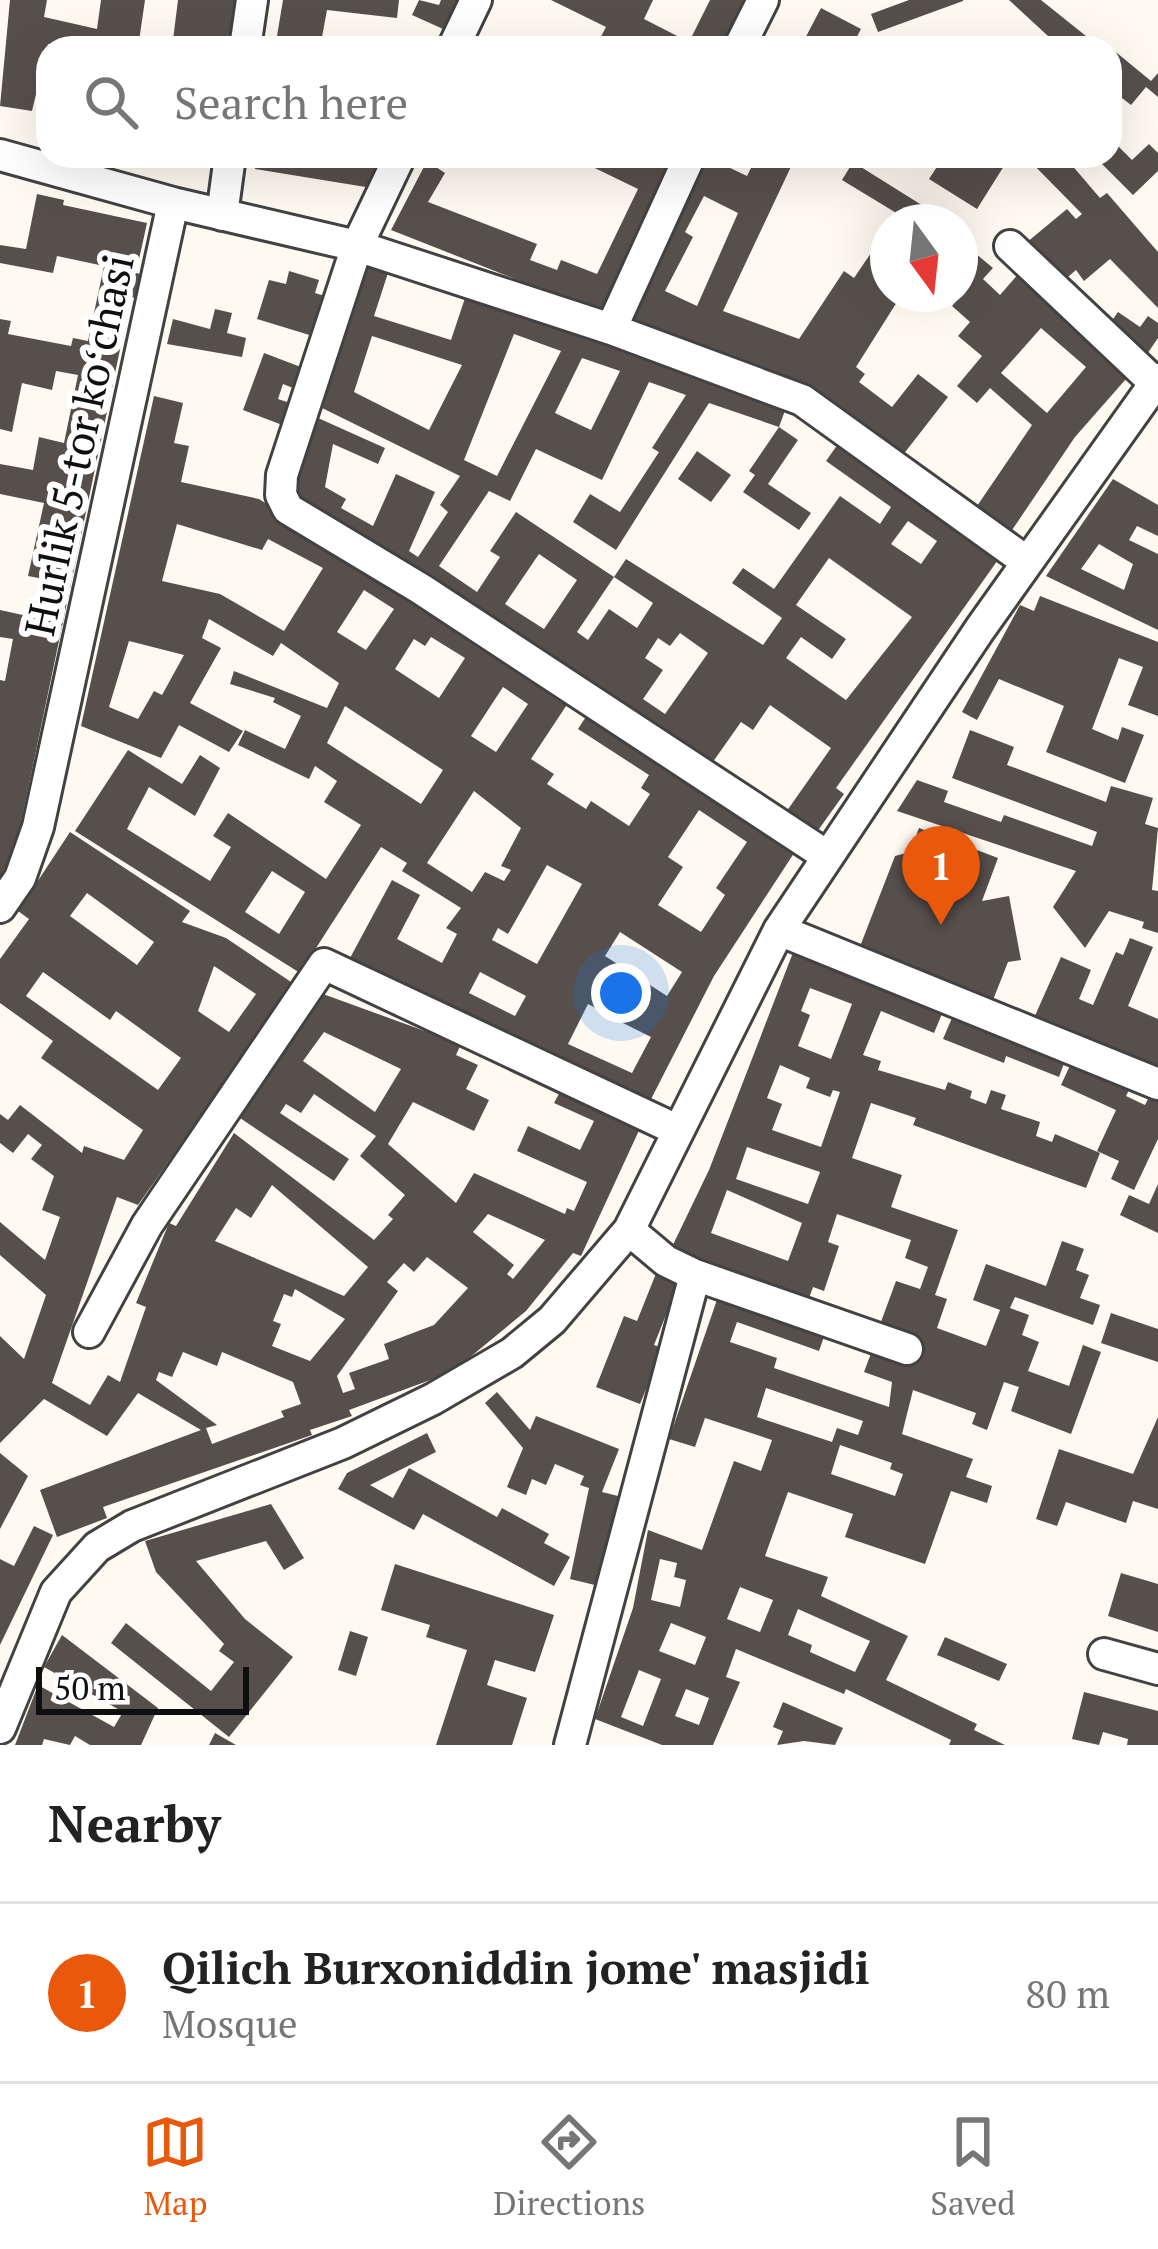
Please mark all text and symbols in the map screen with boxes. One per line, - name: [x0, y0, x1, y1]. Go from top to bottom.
- search box: [36, 36, 1122, 168]
- icon: search: [78, 69, 144, 135]
- text: Search here: [174, 72, 408, 132]
- north arrow: [870, 204, 978, 312]
- street label: Hurlik 5-tor koʻchasi: [10, 249, 146, 640]
- pin: 1: [902, 826, 980, 925]
- your location: [591, 963, 651, 1023]
- scale bar: [36, 1661, 249, 1714]
- text: 50 m: [54, 1666, 126, 1709]
- text: Nearby: [48, 1789, 221, 1857]
- text: Qilich Burxoniddin jome' masjidi: [162, 1937, 870, 1997]
- text: 1: [76, 1967, 98, 2019]
- text: 80 m: [1025, 1967, 1110, 2019]
- text: Mosque: [162, 1997, 298, 2049]
- tab: Map: [142, 2109, 208, 2224]
- tab: Directions: [493, 2109, 645, 2224]
- tab: Saved: [930, 2109, 1016, 2224]

